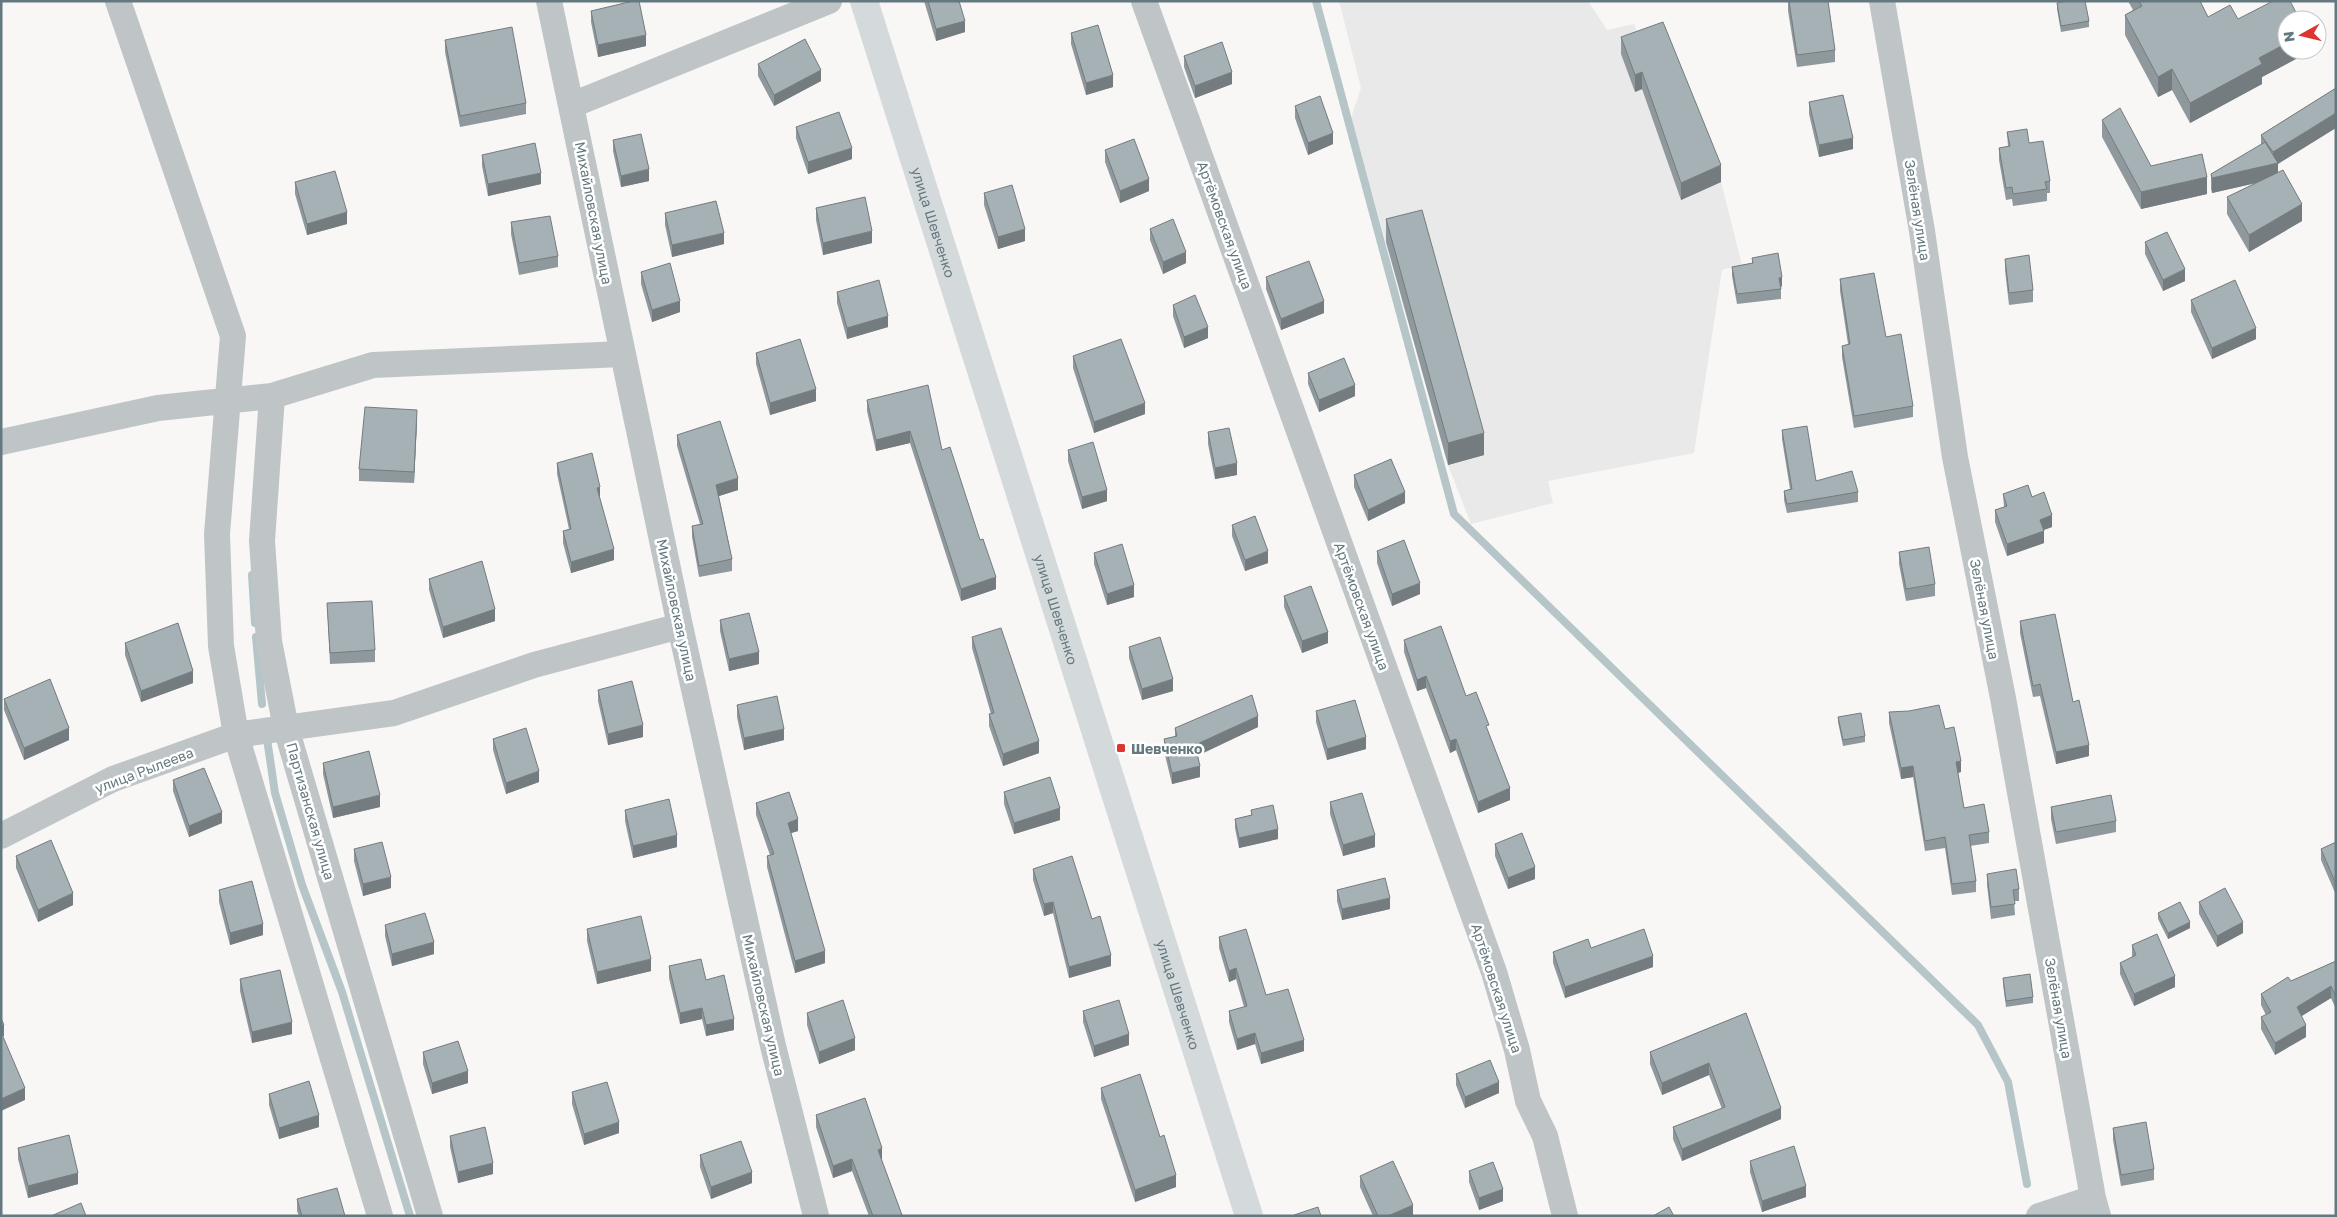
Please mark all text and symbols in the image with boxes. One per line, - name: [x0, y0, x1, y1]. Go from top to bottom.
- north arrow: [2277, 10, 2327, 60]
- text: N: [2279, 30, 2298, 43]
- street label: Михайловская улица: [572, 140, 616, 286]
- street label: Зелёная улица: [1902, 158, 1934, 262]
- street label: Артёмовская улица: [1194, 159, 1256, 291]
- street label: улица Шевченко: [909, 165, 960, 279]
- street label: Михайловская улица: [654, 537, 700, 683]
- street label: Артёмовская улица: [1331, 540, 1393, 672]
- street label: улица Шевченко: [1031, 552, 1082, 667]
- street label: Зелёная улица: [1967, 557, 2003, 661]
- street label: Партизанская улица: [283, 740, 339, 882]
- place label: Шевченко: [1131, 740, 1202, 757]
- marker: Шевченко: [1115, 742, 1127, 754]
- street label: улица Рылеева: [92, 743, 196, 797]
- street label: Артёмовская улица: [1468, 921, 1526, 1055]
- street label: Михайловская улица: [739, 932, 789, 1078]
- street label: улица Шевченко: [1153, 937, 1204, 1052]
- street label: Зелёная улица: [2042, 956, 2076, 1060]

